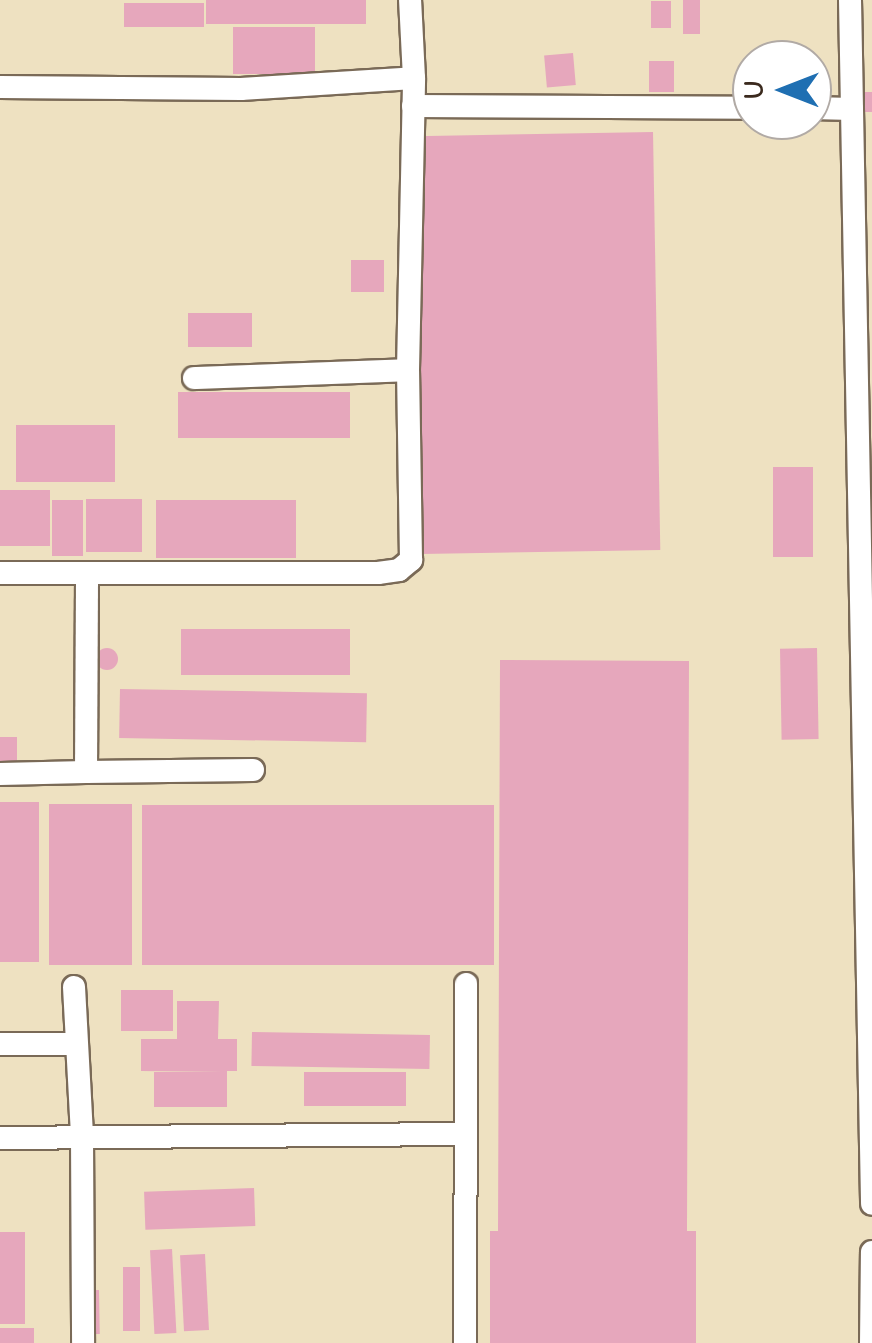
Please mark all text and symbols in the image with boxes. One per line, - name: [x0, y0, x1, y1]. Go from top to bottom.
- north arrow: [732, 40, 832, 140]
- text: U: [738, 81, 770, 99]

